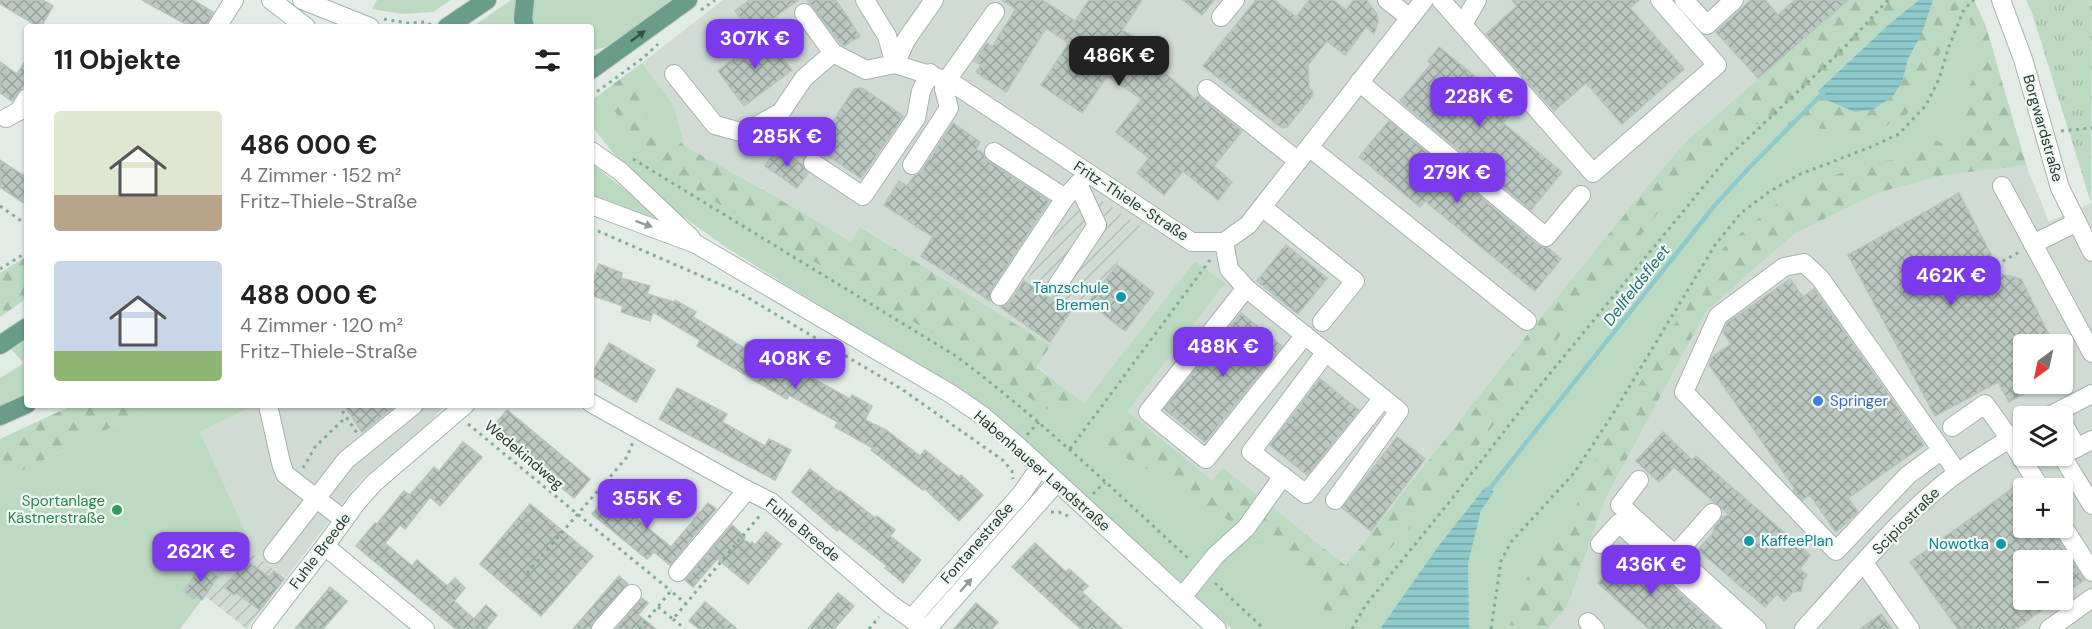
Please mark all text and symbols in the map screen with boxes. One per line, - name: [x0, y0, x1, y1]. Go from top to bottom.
- pin: 307K €: [706, 19, 804, 70]
- text: 307K €: [720, 25, 790, 51]
- one-way arrow: [630, 30, 646, 42]
- pin: 486K €: [1070, 36, 1168, 87]
- text: 486K €: [1083, 42, 1155, 68]
- text: 11 Objekte: [54, 43, 181, 77]
- icon: filters: [531, 44, 564, 77]
- street label: Borgwardstraße: [2018, 72, 2068, 184]
- pin: 228K €: [1430, 77, 1528, 128]
- text: 228K €: [1444, 83, 1514, 109]
- pin: 285K €: [738, 117, 836, 168]
- text: 285K €: [752, 123, 822, 149]
- text: 486 000 €: [240, 128, 378, 162]
- icon: home: [102, 135, 174, 207]
- pin: 279K €: [1408, 153, 1506, 204]
- street label: Fritz-Thiele-Straße: [1070, 156, 1192, 246]
- text: 279K €: [1423, 159, 1491, 185]
- text: 4 Zimmer · 152 m²: [240, 162, 401, 188]
- text: Fritz-Thiele-Straße: [240, 188, 417, 214]
- one-way arrow: [635, 220, 653, 230]
- water label: Dellfeldsfleet: [1598, 240, 1675, 330]
- pin: 462K €: [1902, 256, 2000, 307]
- text: 462K €: [1916, 262, 1986, 288]
- text: 488 000 €: [240, 278, 378, 312]
- place label: Tanzschule Bremen: [1033, 278, 1109, 315]
- icon: home: [102, 285, 174, 357]
- marker: Tanzschule Bremen: [1114, 290, 1128, 304]
- text: 4 Zimmer · 120 m²: [240, 312, 403, 338]
- pin: 488K €: [1174, 327, 1272, 378]
- text: 488K €: [1187, 333, 1259, 359]
- north arrow: [2013, 334, 2073, 394]
- map controls: [2013, 334, 2073, 610]
- text: Fritz-Thiele-Straße: [240, 338, 417, 364]
- pin: 408K €: [746, 339, 844, 390]
- text: 408K €: [758, 345, 832, 371]
- place label: Springer: [1830, 391, 1888, 411]
- marker: Springer: [1811, 394, 1825, 408]
- street label: Habenhauser Landstraße: [969, 406, 1115, 536]
- button: layers: [2013, 406, 2073, 466]
- street label: Wedekindweg: [480, 416, 568, 494]
- button: +: [2013, 478, 2073, 538]
- pin: 355K €: [598, 479, 696, 530]
- street label: Scipiostraße: [1868, 483, 1944, 559]
- text: 355K €: [612, 485, 682, 511]
- place label: Sportanlage Kästnerstraße: [8, 491, 105, 528]
- street label: Fuhle Breede: [762, 494, 844, 566]
- street label: Fontanestraße: [936, 498, 1018, 588]
- marker: Sportanlage Kästnerstraße: [110, 503, 124, 517]
- street label: Fuhle Breede: [285, 509, 355, 593]
- place label: KaffeePlan: [1761, 531, 1833, 551]
- pin: 262K €: [152, 532, 250, 583]
- marker: KaffeePlan: [1742, 534, 1756, 548]
- place label: Nowotka: [1929, 534, 1989, 554]
- marker: Nowotka: [1994, 537, 2008, 551]
- text: 262K €: [166, 538, 236, 564]
- pin: 436K €: [1602, 545, 1700, 596]
- button: −: [2013, 550, 2073, 610]
- text: 436K €: [1615, 551, 1687, 577]
- one-way arrow: [959, 578, 972, 593]

